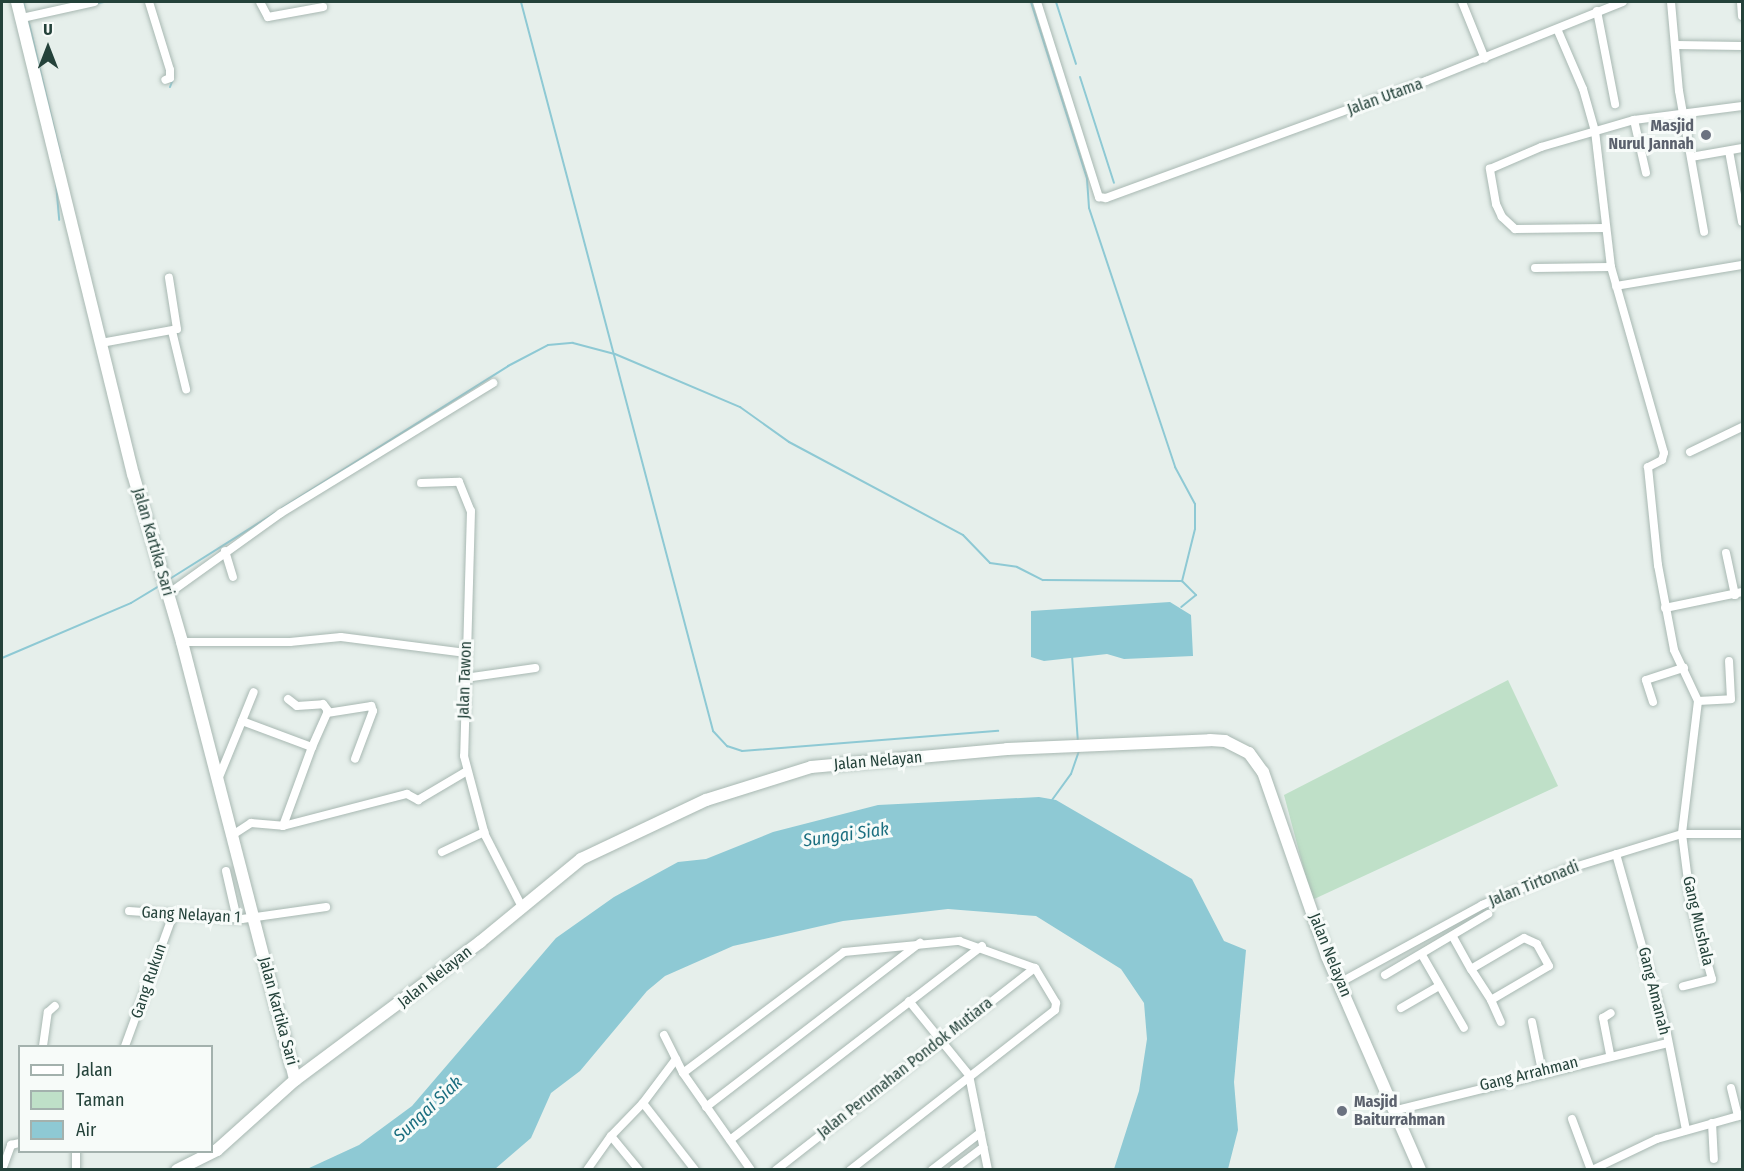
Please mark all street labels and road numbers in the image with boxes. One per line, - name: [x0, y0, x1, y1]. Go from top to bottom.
- street label: Jalan Utama: [1345, 75, 1425, 119]
- street label: Jalan Kartika Sari: [128, 486, 178, 598]
- street label: Jalan Tawon: [454, 641, 476, 719]
- street label: Jalan Nelayan: [833, 748, 923, 774]
- street label: Jalan Tirtonadi: [1486, 857, 1582, 911]
- street label: Gang Mushala: [1678, 874, 1718, 968]
- street label: Gang Nelayan 1: [141, 903, 241, 927]
- street label: Jalan Nelayan: [1304, 910, 1356, 1000]
- street label: Gang Rukun: [127, 941, 171, 1021]
- street label: Jalan Nelayan: [394, 942, 476, 1012]
- street label: Gang Amanah: [1634, 945, 1674, 1037]
- street label: Jalan Kartika Sari: [254, 955, 302, 1067]
- street label: Jalan Perumahan Pondok Mutiara: [813, 994, 997, 1142]
- street label: Gang Arrahman: [1478, 1053, 1580, 1095]

